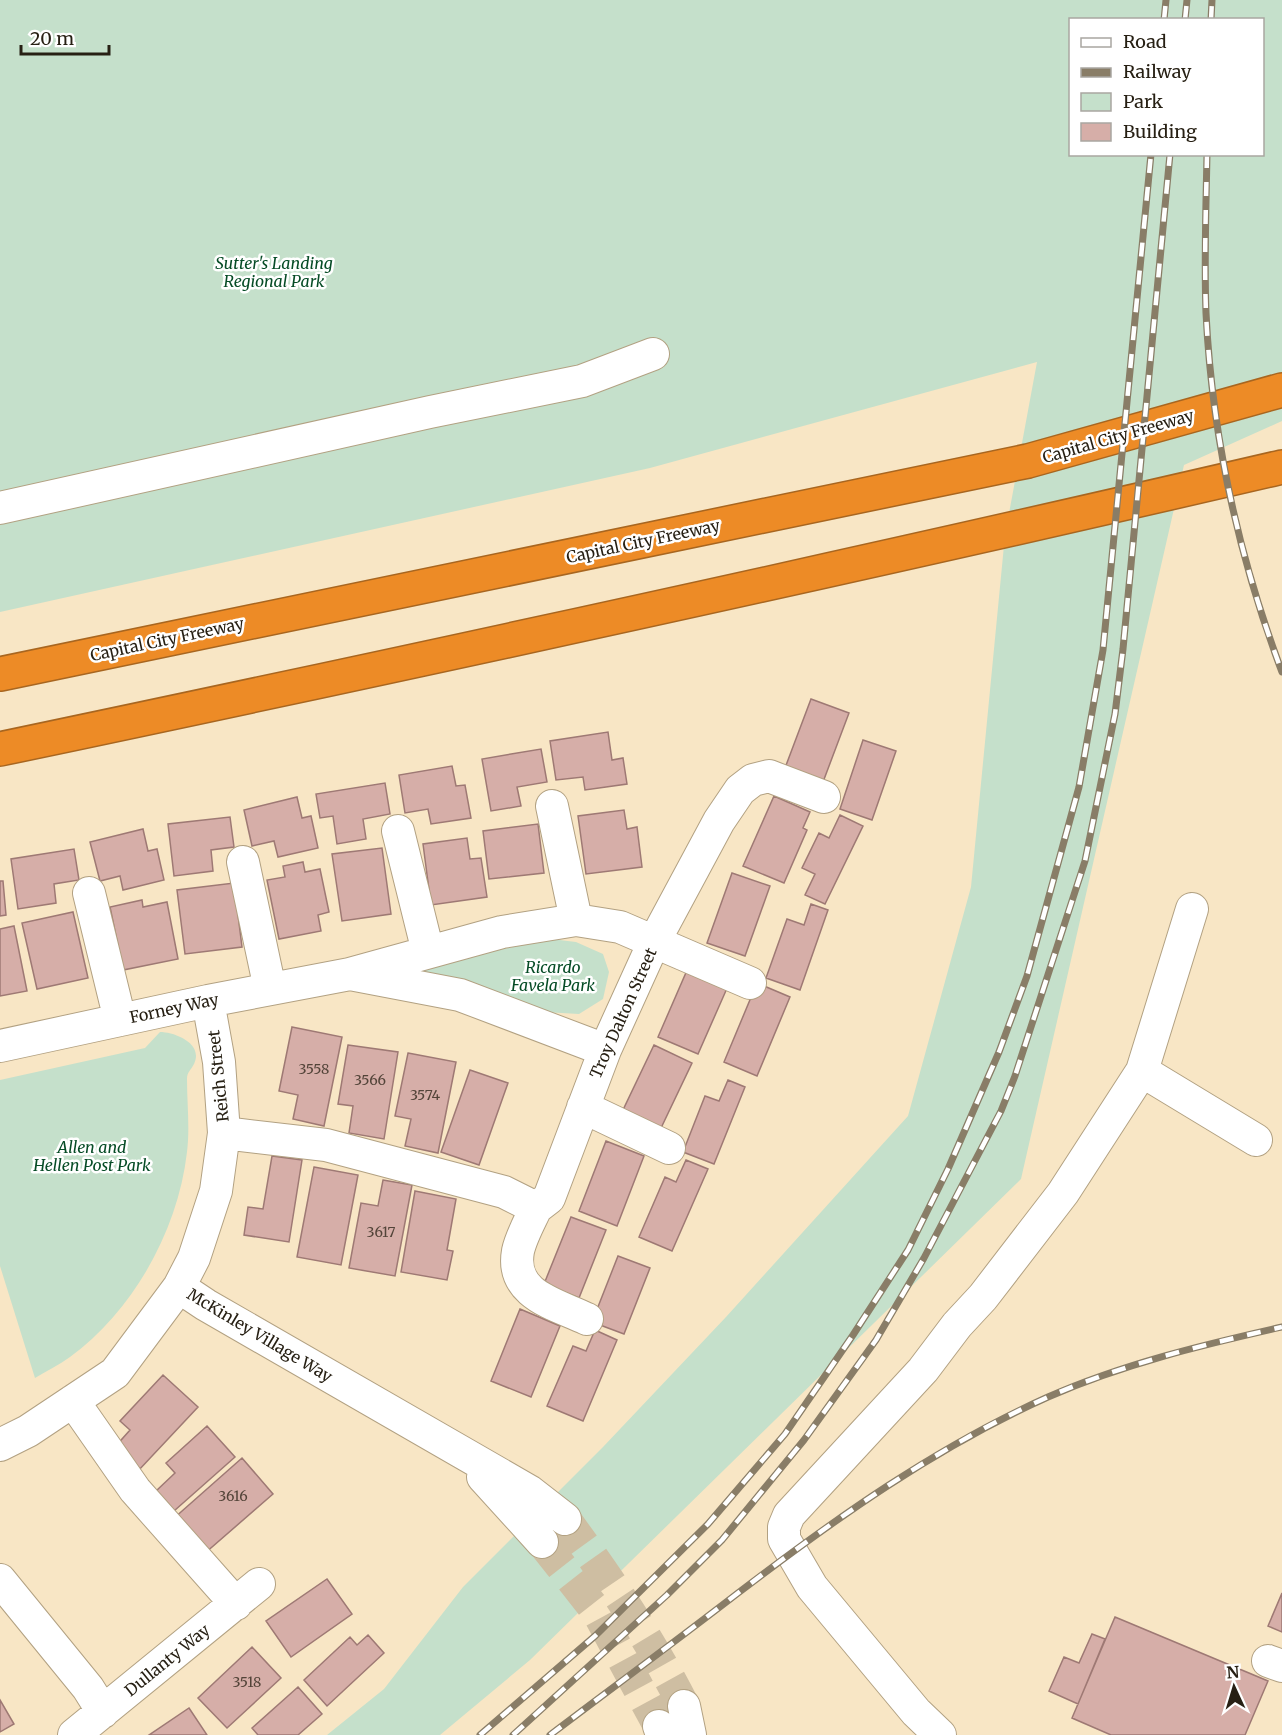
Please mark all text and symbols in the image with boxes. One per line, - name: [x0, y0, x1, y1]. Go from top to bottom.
- scale bar: [21, 18, 110, 56]
- legend: [1069, 18, 1264, 156]
- text: 20 m: [30, 27, 74, 50]
- text: Road: [1123, 30, 1167, 53]
- text: Railway: [1123, 60, 1192, 83]
- text: Park: [1123, 90, 1164, 113]
- text: Building: [1123, 120, 1197, 143]
- park label: Sutter's Landing Regional Park: [215, 253, 333, 291]
- street label: Capital City Freeway: [1040, 405, 1197, 467]
- street label: Capital City Freeway: [564, 515, 722, 567]
- street label: Capital City Freeway: [88, 613, 246, 665]
- street label: Troy Dalton Street: [585, 944, 661, 1081]
- park label: Ricardo Favela Park: [510, 957, 595, 995]
- street label: Forney Way: [128, 989, 221, 1027]
- street label: Reich Street: [203, 1028, 233, 1123]
- house number: 3558: [299, 1060, 329, 1078]
- house number: 3566: [354, 1071, 386, 1089]
- house number: 3574: [410, 1086, 440, 1104]
- park label: Allen and Hellen Post Park: [32, 1137, 151, 1175]
- house number: 3617: [367, 1223, 395, 1241]
- street label: McKinley Village Way: [184, 1284, 337, 1387]
- house number: 3616: [218, 1487, 248, 1505]
- street label: Dullanty Way: [121, 1619, 214, 1700]
- north arrow: [1204, 1657, 1264, 1717]
- text: N: [1226, 1662, 1240, 1682]
- house number: 3518: [233, 1673, 261, 1691]

